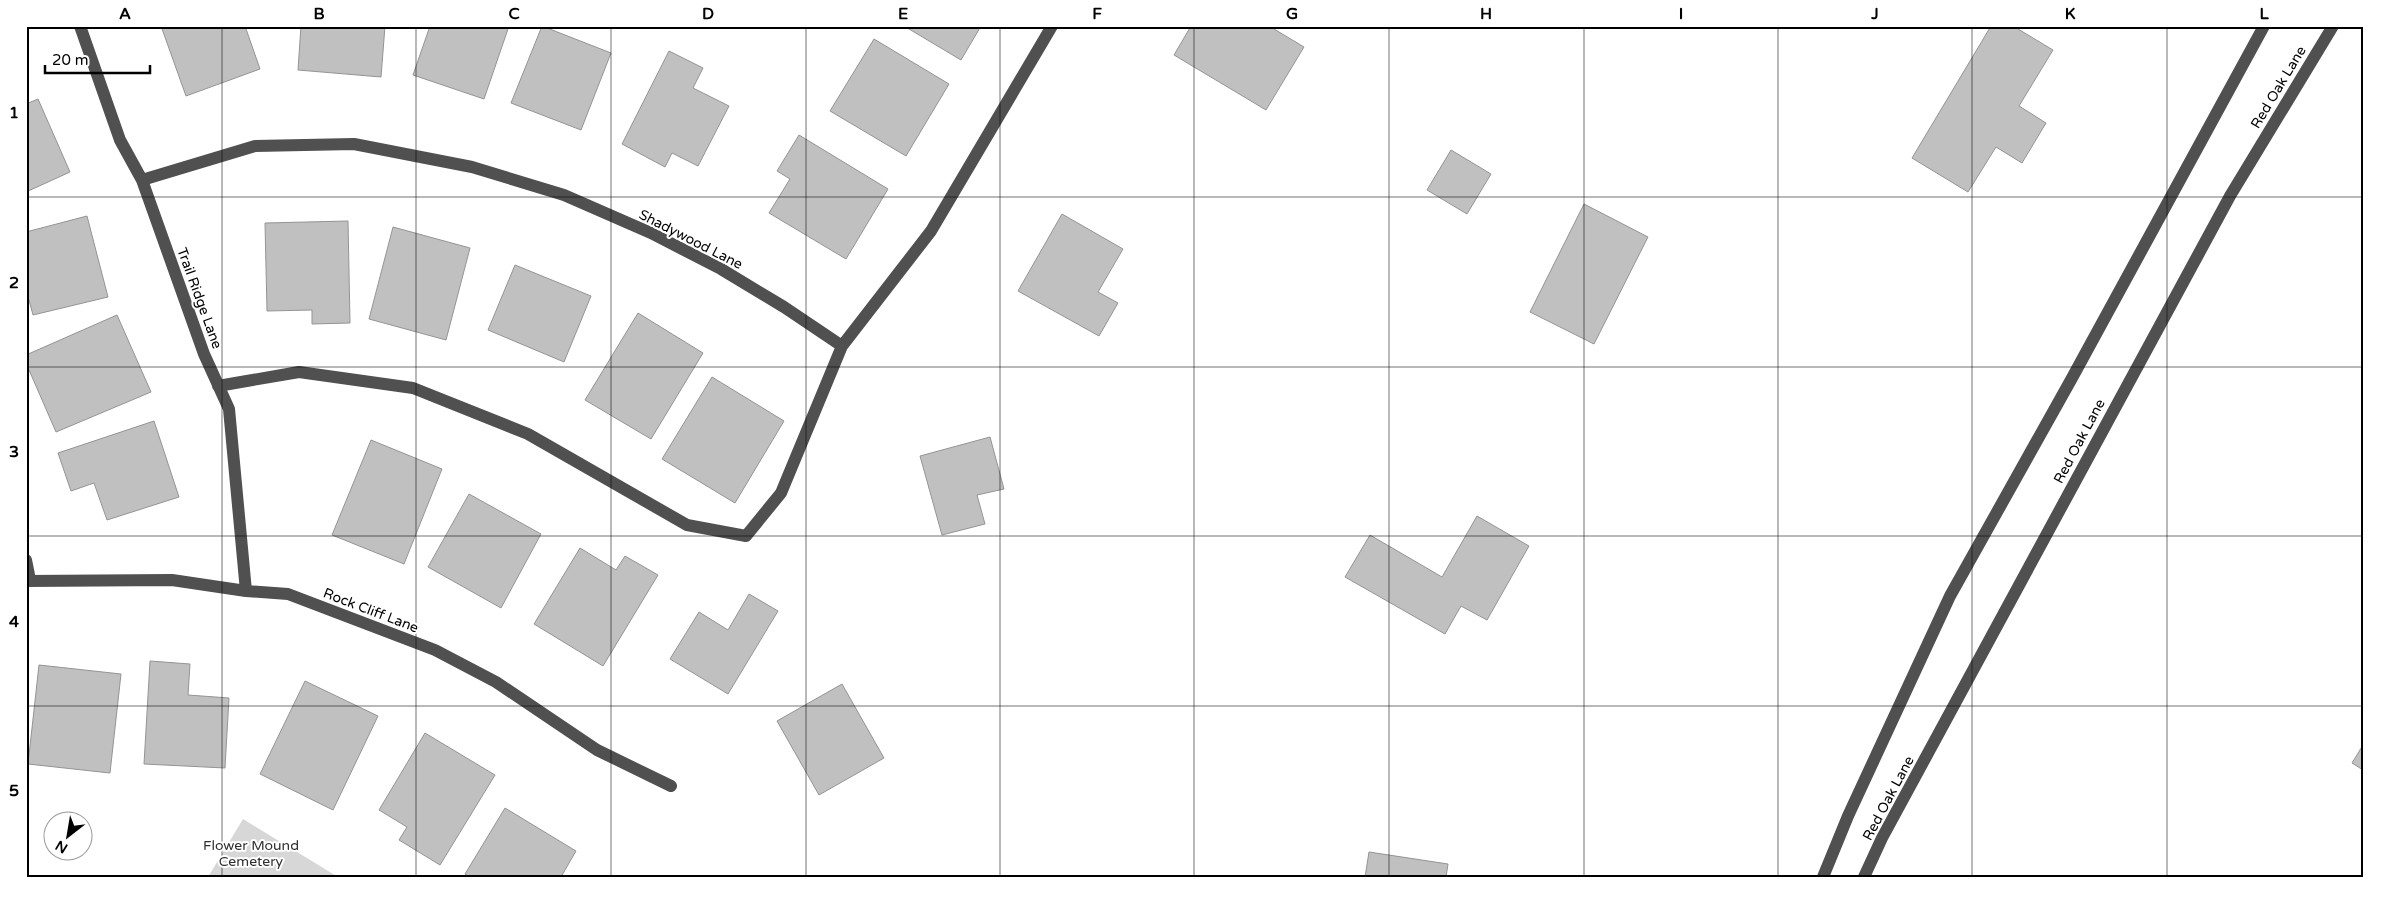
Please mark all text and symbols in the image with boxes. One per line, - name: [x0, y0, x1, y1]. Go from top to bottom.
- text: A: [119, 4, 131, 24]
- text: B: [313, 4, 325, 24]
- text: C: [508, 4, 520, 24]
- text: D: [702, 4, 714, 24]
- text: E: [898, 4, 908, 24]
- text: F: [1092, 4, 1102, 24]
- text: G: [1286, 4, 1298, 24]
- text: H: [1480, 4, 1492, 24]
- text: I: [1679, 4, 1683, 24]
- text: J: [1870, 4, 1879, 24]
- text: K: [2065, 4, 2076, 24]
- text: L: [2259, 4, 2269, 24]
- scale bar: [45, 42, 150, 74]
- street label: Red Oak Lane: [2247, 43, 2310, 132]
- text: 20 m: [52, 51, 89, 69]
- text: 1: [9, 103, 19, 123]
- street label: Shadywood Lane: [636, 206, 746, 273]
- street label: Trail Ridge Lane: [173, 245, 226, 351]
- text: 2: [9, 273, 19, 293]
- street label: Red Oak Lane: [2050, 396, 2109, 486]
- text: 3: [9, 442, 19, 462]
- street label: Rock Cliff Lane: [321, 584, 421, 636]
- text: 4: [9, 612, 19, 632]
- street label: Red Oak Lane: [1859, 753, 1918, 843]
- text: 5: [9, 781, 19, 801]
- north arrow: [42, 810, 92, 860]
- text: N: [52, 837, 71, 857]
- park label: Flower Mound Cemetery: [203, 837, 299, 870]

